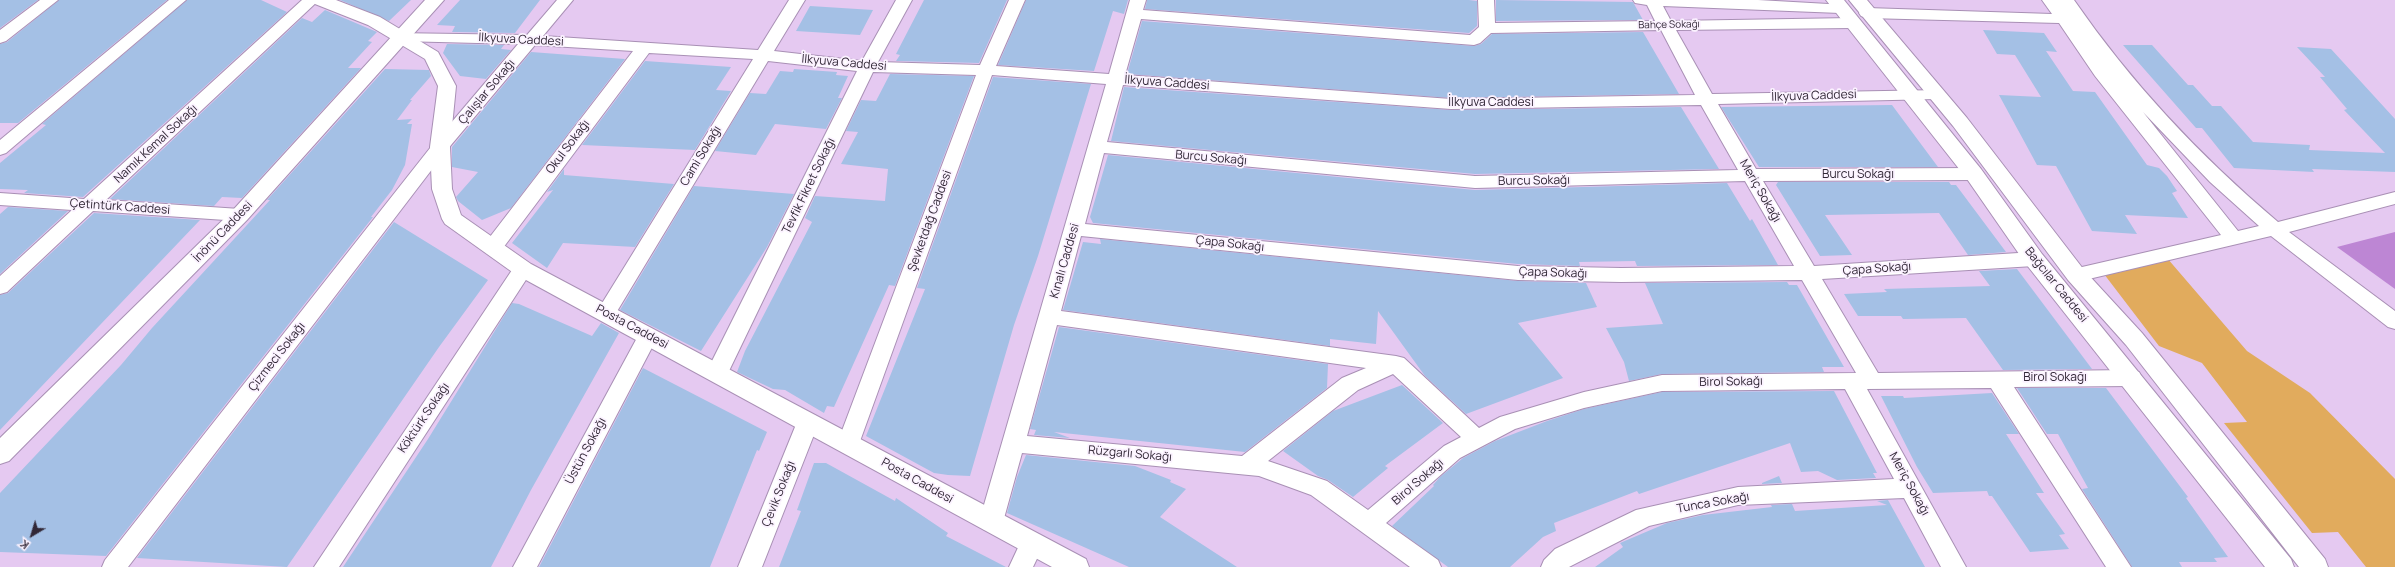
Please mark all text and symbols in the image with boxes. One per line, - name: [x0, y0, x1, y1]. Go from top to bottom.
- street label: Bahçe Sokağı: [1638, 18, 1700, 32]
- street label: İlkyuva Caddesi: [478, 31, 564, 49]
- street label: İlkyuva Caddesi: [801, 52, 887, 74]
- street label: Çalışlar Sokağı: [456, 57, 518, 127]
- street label: İlkyuva Caddesi: [1124, 73, 1210, 93]
- street label: İlkyuva Caddesi: [1771, 87, 1857, 105]
- street label: İlkyuva Caddesi: [1448, 96, 1534, 110]
- street label: Namık Kemal Sokağı: [111, 102, 201, 186]
- street label: Okul Sokağı: [543, 117, 593, 177]
- street label: Cami Sokağı: [677, 123, 725, 189]
- street label: Tevfik Fikret Sokağı: [780, 136, 838, 236]
- street label: Burcu Sokağı: [1175, 148, 1247, 168]
- street label: Meriç Sokağı: [1736, 157, 1784, 225]
- street label: Şevketdağ Caddesi: [905, 168, 955, 274]
- street label: Burcu Sokağı: [1822, 168, 1894, 182]
- street label: Burcu Sokağı: [1498, 173, 1570, 189]
- street label: Çetintürk Caddesi: [69, 196, 171, 218]
- street label: İnönü Caddesi: [190, 199, 256, 265]
- street label: Kınalı Caddesi: [1047, 222, 1083, 300]
- street label: Çapa Sokağı: [1195, 233, 1265, 255]
- street label: Bağcılar Caddesi: [2021, 245, 2091, 325]
- street label: Çapa Sokağı: [1842, 259, 1912, 279]
- street label: Çapa Sokağı: [1519, 265, 1587, 281]
- street label: Posta Caddesi: [593, 302, 671, 352]
- street label: Çizmeci Sokağı: [246, 320, 308, 394]
- street label: Birol Sokağı: [2023, 371, 2087, 385]
- street label: Birol Sokağı: [1699, 374, 1763, 390]
- street label: Köktürk Sokağı: [395, 380, 453, 456]
- street label: Üstün Sokağı: [562, 415, 610, 487]
- street label: Rüzgarlı Sokağı: [1087, 443, 1173, 465]
- street label: Meriç Sokağı: [1886, 450, 1932, 518]
- street label: Posta Caddesi: [879, 455, 955, 507]
- street label: Birol Sokağı: [1389, 456, 1447, 508]
- street label: Çevik Sokağı: [759, 459, 799, 529]
- street label: Tunca Sokağı: [1676, 490, 1750, 516]
- north arrow: [12, 515, 52, 555]
- text: K: [17, 537, 32, 553]

